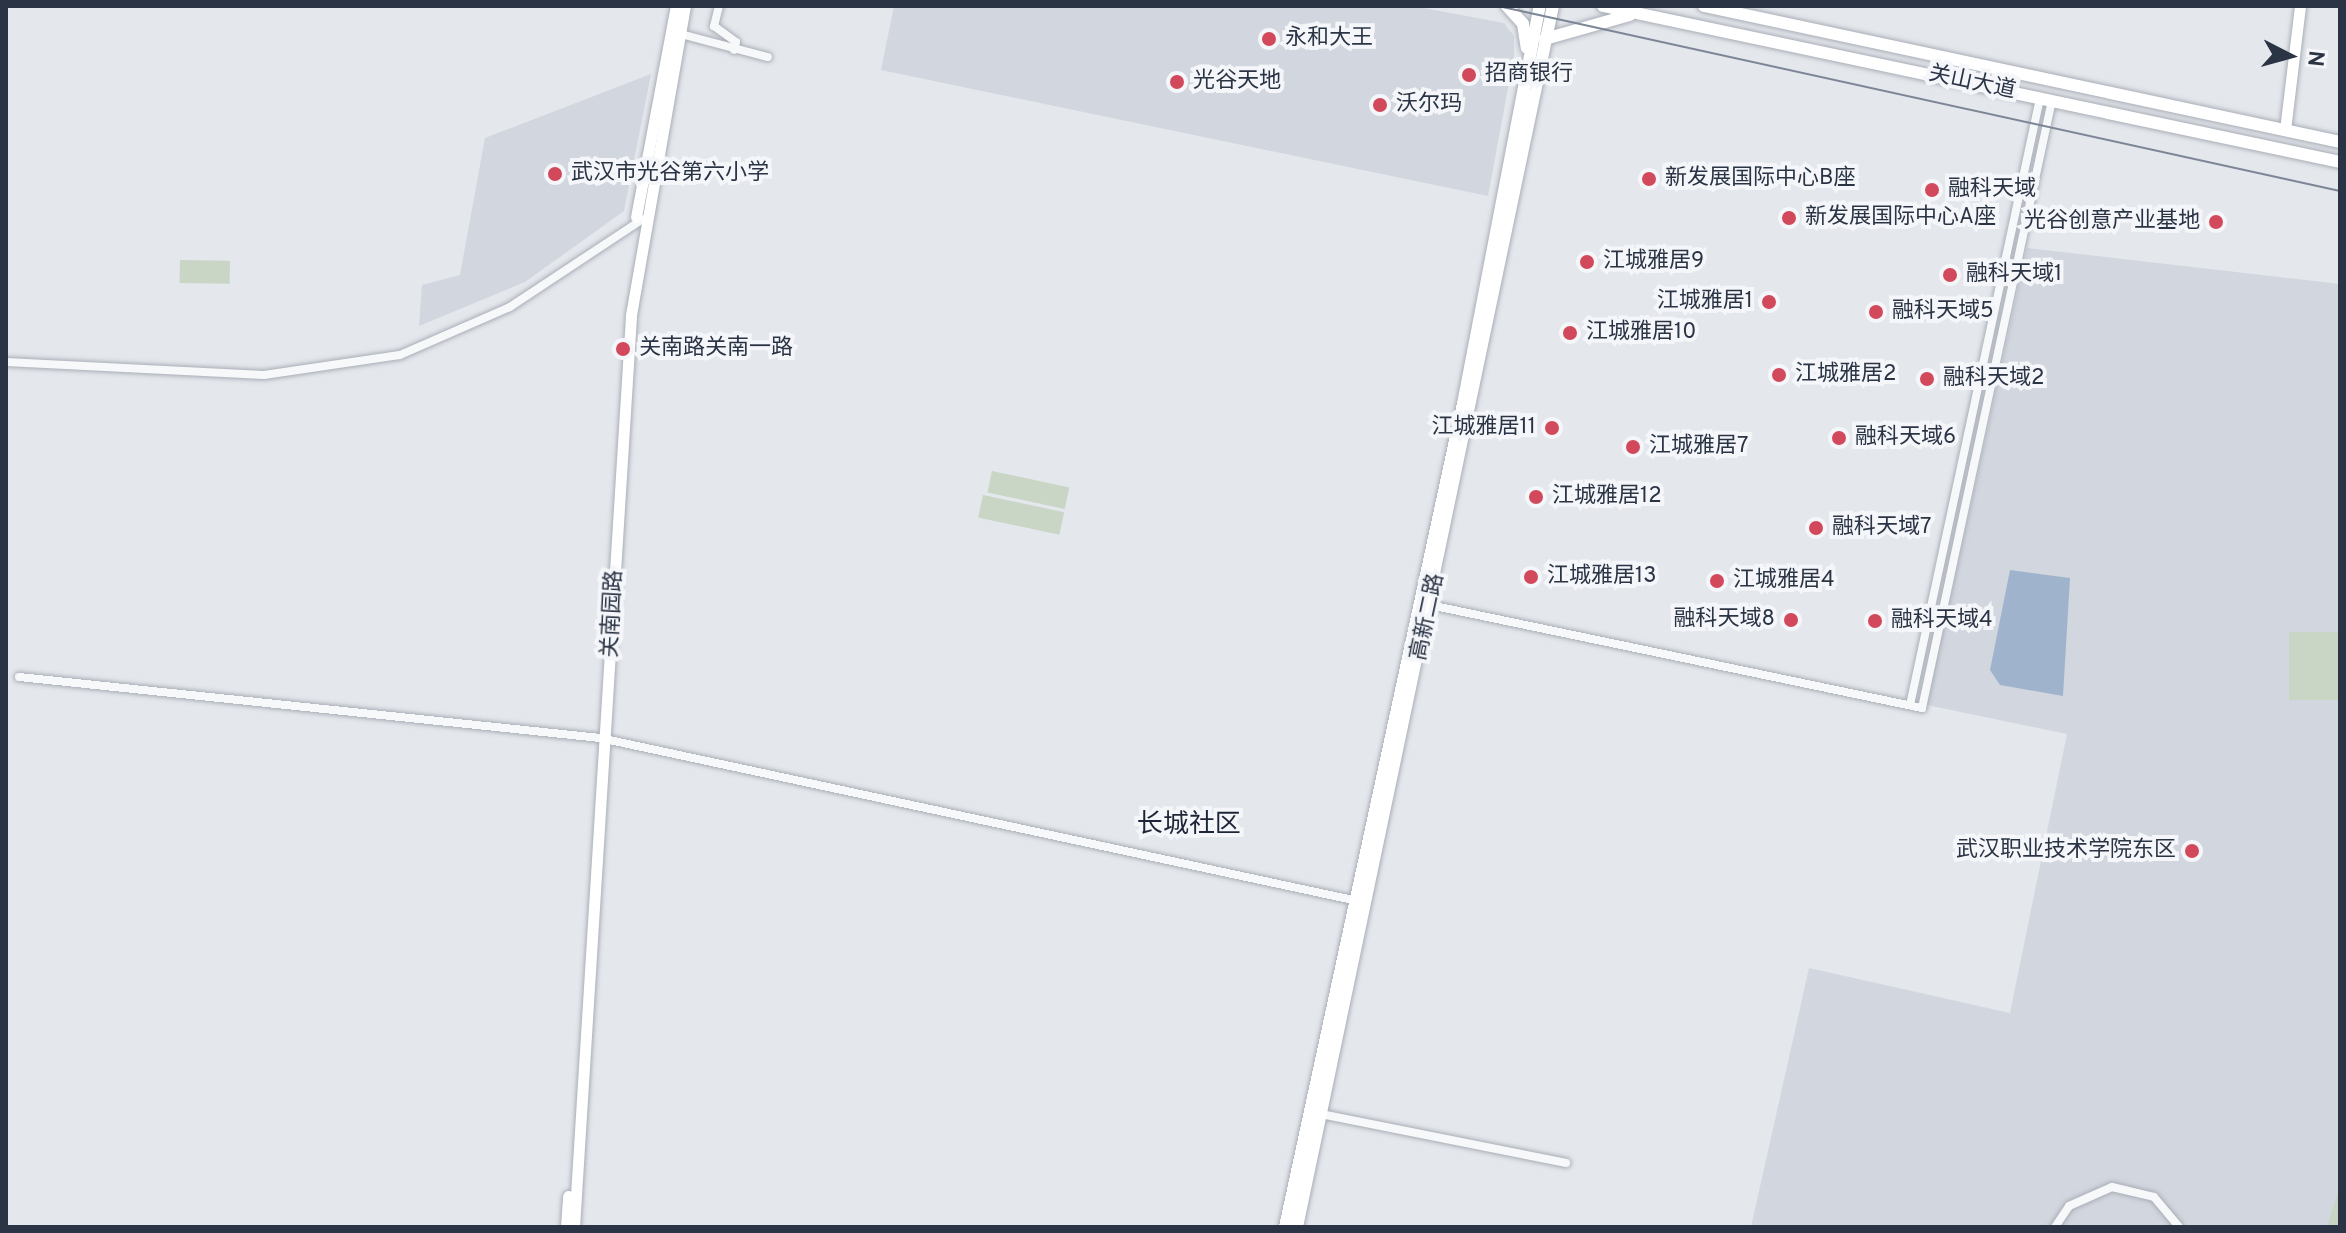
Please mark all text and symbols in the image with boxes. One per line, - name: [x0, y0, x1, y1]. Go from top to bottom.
- north arrow: [2250, 16, 2330, 96]
- place label: 永和大王: [1285, 26, 1373, 52]
- marker: 永和大王: [1260, 30, 1278, 48]
- text: N: [2300, 49, 2329, 68]
- street label: 关山大道: [1926, 61, 2018, 105]
- place label: 招商银行: [1485, 62, 1573, 88]
- marker: 招商银行: [1460, 66, 1478, 84]
- place label: 光谷天地: [1193, 69, 1281, 95]
- marker: 光谷天地: [1168, 73, 1186, 91]
- place label: 沃尔玛: [1396, 92, 1462, 118]
- marker: 沃尔玛: [1371, 96, 1389, 114]
- place label: 武汉市光谷第六小学: [571, 161, 769, 187]
- marker: 武汉市光谷第六小学: [546, 165, 564, 183]
- place label: 新发展国际中心B座: [1665, 166, 1855, 192]
- marker: 新发展国际中心B座: [1640, 170, 1658, 188]
- place label: 融科天域: [1948, 177, 2036, 203]
- marker: 融科天域: [1923, 181, 1941, 199]
- place label: 新发展国际中心A座: [1805, 205, 1996, 231]
- marker: 新发展国际中心A座: [1780, 209, 1798, 227]
- place label: 光谷创意产业基地: [2024, 209, 2200, 235]
- marker: 光谷创意产业基地: [2207, 213, 2225, 231]
- place label: 江城雅居9: [1603, 249, 1704, 275]
- marker: 江城雅居9: [1578, 253, 1596, 271]
- place label: 融科天域1: [1966, 262, 2062, 288]
- marker: 融科天域1: [1941, 266, 1959, 284]
- place label: 江城雅居1: [1657, 289, 1753, 315]
- marker: 江城雅居1: [1760, 293, 1778, 311]
- place label: 融科天域5: [1892, 299, 1994, 325]
- marker: 融科天域5: [1867, 303, 1885, 321]
- place label: 江城雅居10: [1586, 320, 1696, 346]
- marker: 江城雅居10: [1561, 324, 1579, 342]
- place label: 关南路关南一路: [639, 336, 793, 362]
- marker: 关南路关南一路: [614, 340, 632, 358]
- place label: 江城雅居2: [1795, 362, 1896, 388]
- marker: 江城雅居2: [1770, 366, 1788, 384]
- place label: 融科天域2: [1943, 366, 2044, 392]
- marker: 融科天域2: [1918, 370, 1936, 388]
- place label: 江城雅居11: [1432, 415, 1536, 441]
- marker: 江城雅居11: [1543, 419, 1561, 437]
- place label: 融科天域6: [1855, 425, 1956, 451]
- marker: 融科天域6: [1830, 429, 1848, 447]
- place label: 江城雅居7: [1649, 434, 1748, 460]
- marker: 江城雅居7: [1624, 438, 1642, 456]
- place label: 江城雅居12: [1552, 484, 1662, 510]
- marker: 江城雅居12: [1527, 488, 1545, 506]
- place label: 融科天域7: [1832, 515, 1931, 541]
- marker: 融科天域7: [1807, 519, 1825, 537]
- place label: 江城雅居13: [1547, 564, 1656, 590]
- marker: 江城雅居13: [1522, 568, 1540, 586]
- place label: 江城雅居4: [1733, 568, 1835, 594]
- street label: 关南园路: [598, 569, 628, 659]
- street label: 高新二路: [1406, 571, 1450, 663]
- marker: 江城雅居4: [1708, 572, 1726, 590]
- place label: 融科天域8: [1674, 607, 1775, 633]
- place label: 融科天域4: [1891, 608, 1993, 634]
- marker: 融科天域8: [1782, 611, 1800, 629]
- marker: 融科天域4: [1866, 612, 1884, 630]
- district label: 长城社区: [1137, 810, 1241, 842]
- place label: 武汉职业技术学院东区: [1956, 838, 2176, 864]
- marker: 武汉职业技术学院东区: [2183, 842, 2201, 860]

